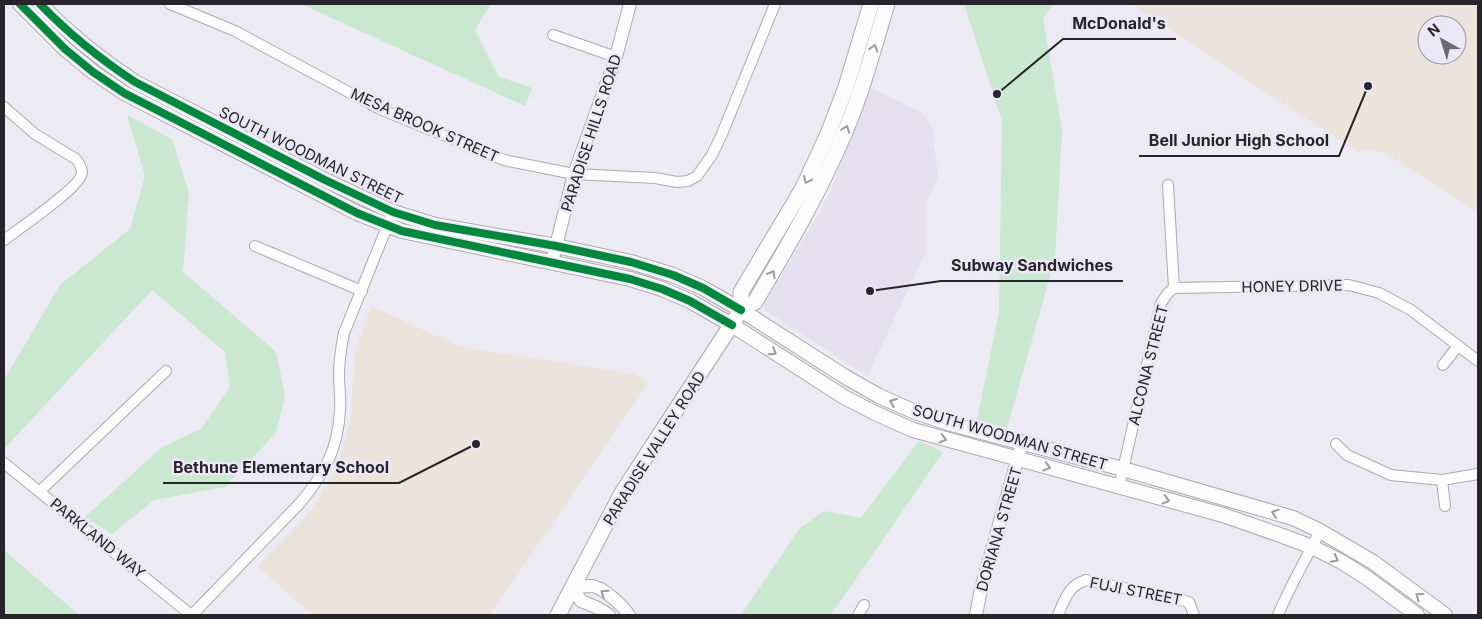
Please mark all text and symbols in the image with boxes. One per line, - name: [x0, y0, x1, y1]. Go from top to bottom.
- callout: McDonald's: [1063, 8, 1176, 39]
- text: McDonald's: [1072, 13, 1166, 33]
- north arrow: [1417, 15, 1467, 65]
- text: N: [1424, 20, 1443, 39]
- one-way arrow: [868, 44, 878, 52]
- street label: PARADISE HILLS ROAD: [557, 52, 625, 214]
- street label: MESA BROOK STREET: [348, 84, 502, 166]
- street label: SOUTH WOODMAN STREET: [216, 102, 406, 208]
- callout: Bell Junior High School: [1139, 125, 1339, 156]
- one-way arrow: [840, 126, 850, 134]
- text: Bell Junior High School: [1149, 130, 1329, 150]
- one-way arrow: [802, 175, 813, 184]
- callout: Subway Sandwiches: [941, 250, 1123, 281]
- text: Subway Sandwiches: [951, 255, 1113, 275]
- one-way arrow: [765, 270, 775, 279]
- street label: HONEY DRIVE: [1241, 276, 1343, 296]
- street label: ALCONA STREET: [1124, 303, 1172, 427]
- one-way arrow: [767, 345, 776, 355]
- street label: PARADISE VALLEY ROAD: [599, 367, 709, 529]
- one-way arrow: [889, 397, 898, 408]
- street label: SOUTH WOODMAN STREET: [910, 400, 1110, 474]
- one-way arrow: [938, 433, 946, 443]
- callout: Bethune Elementary School: [163, 452, 399, 483]
- text: Bethune Elementary School: [173, 457, 389, 477]
- one-way arrow: [1042, 461, 1051, 471]
- street label: DORIANA STREET: [972, 464, 1026, 594]
- street label: PARKLAND WAY: [47, 494, 149, 582]
- one-way arrow: [1161, 494, 1169, 504]
- one-way arrow: [1271, 508, 1279, 518]
- one-way arrow: [1330, 553, 1339, 563]
- street label: FUJI STREET: [1088, 573, 1184, 609]
- one-way arrow: [600, 589, 609, 599]
- one-way arrow: [1416, 593, 1425, 601]

